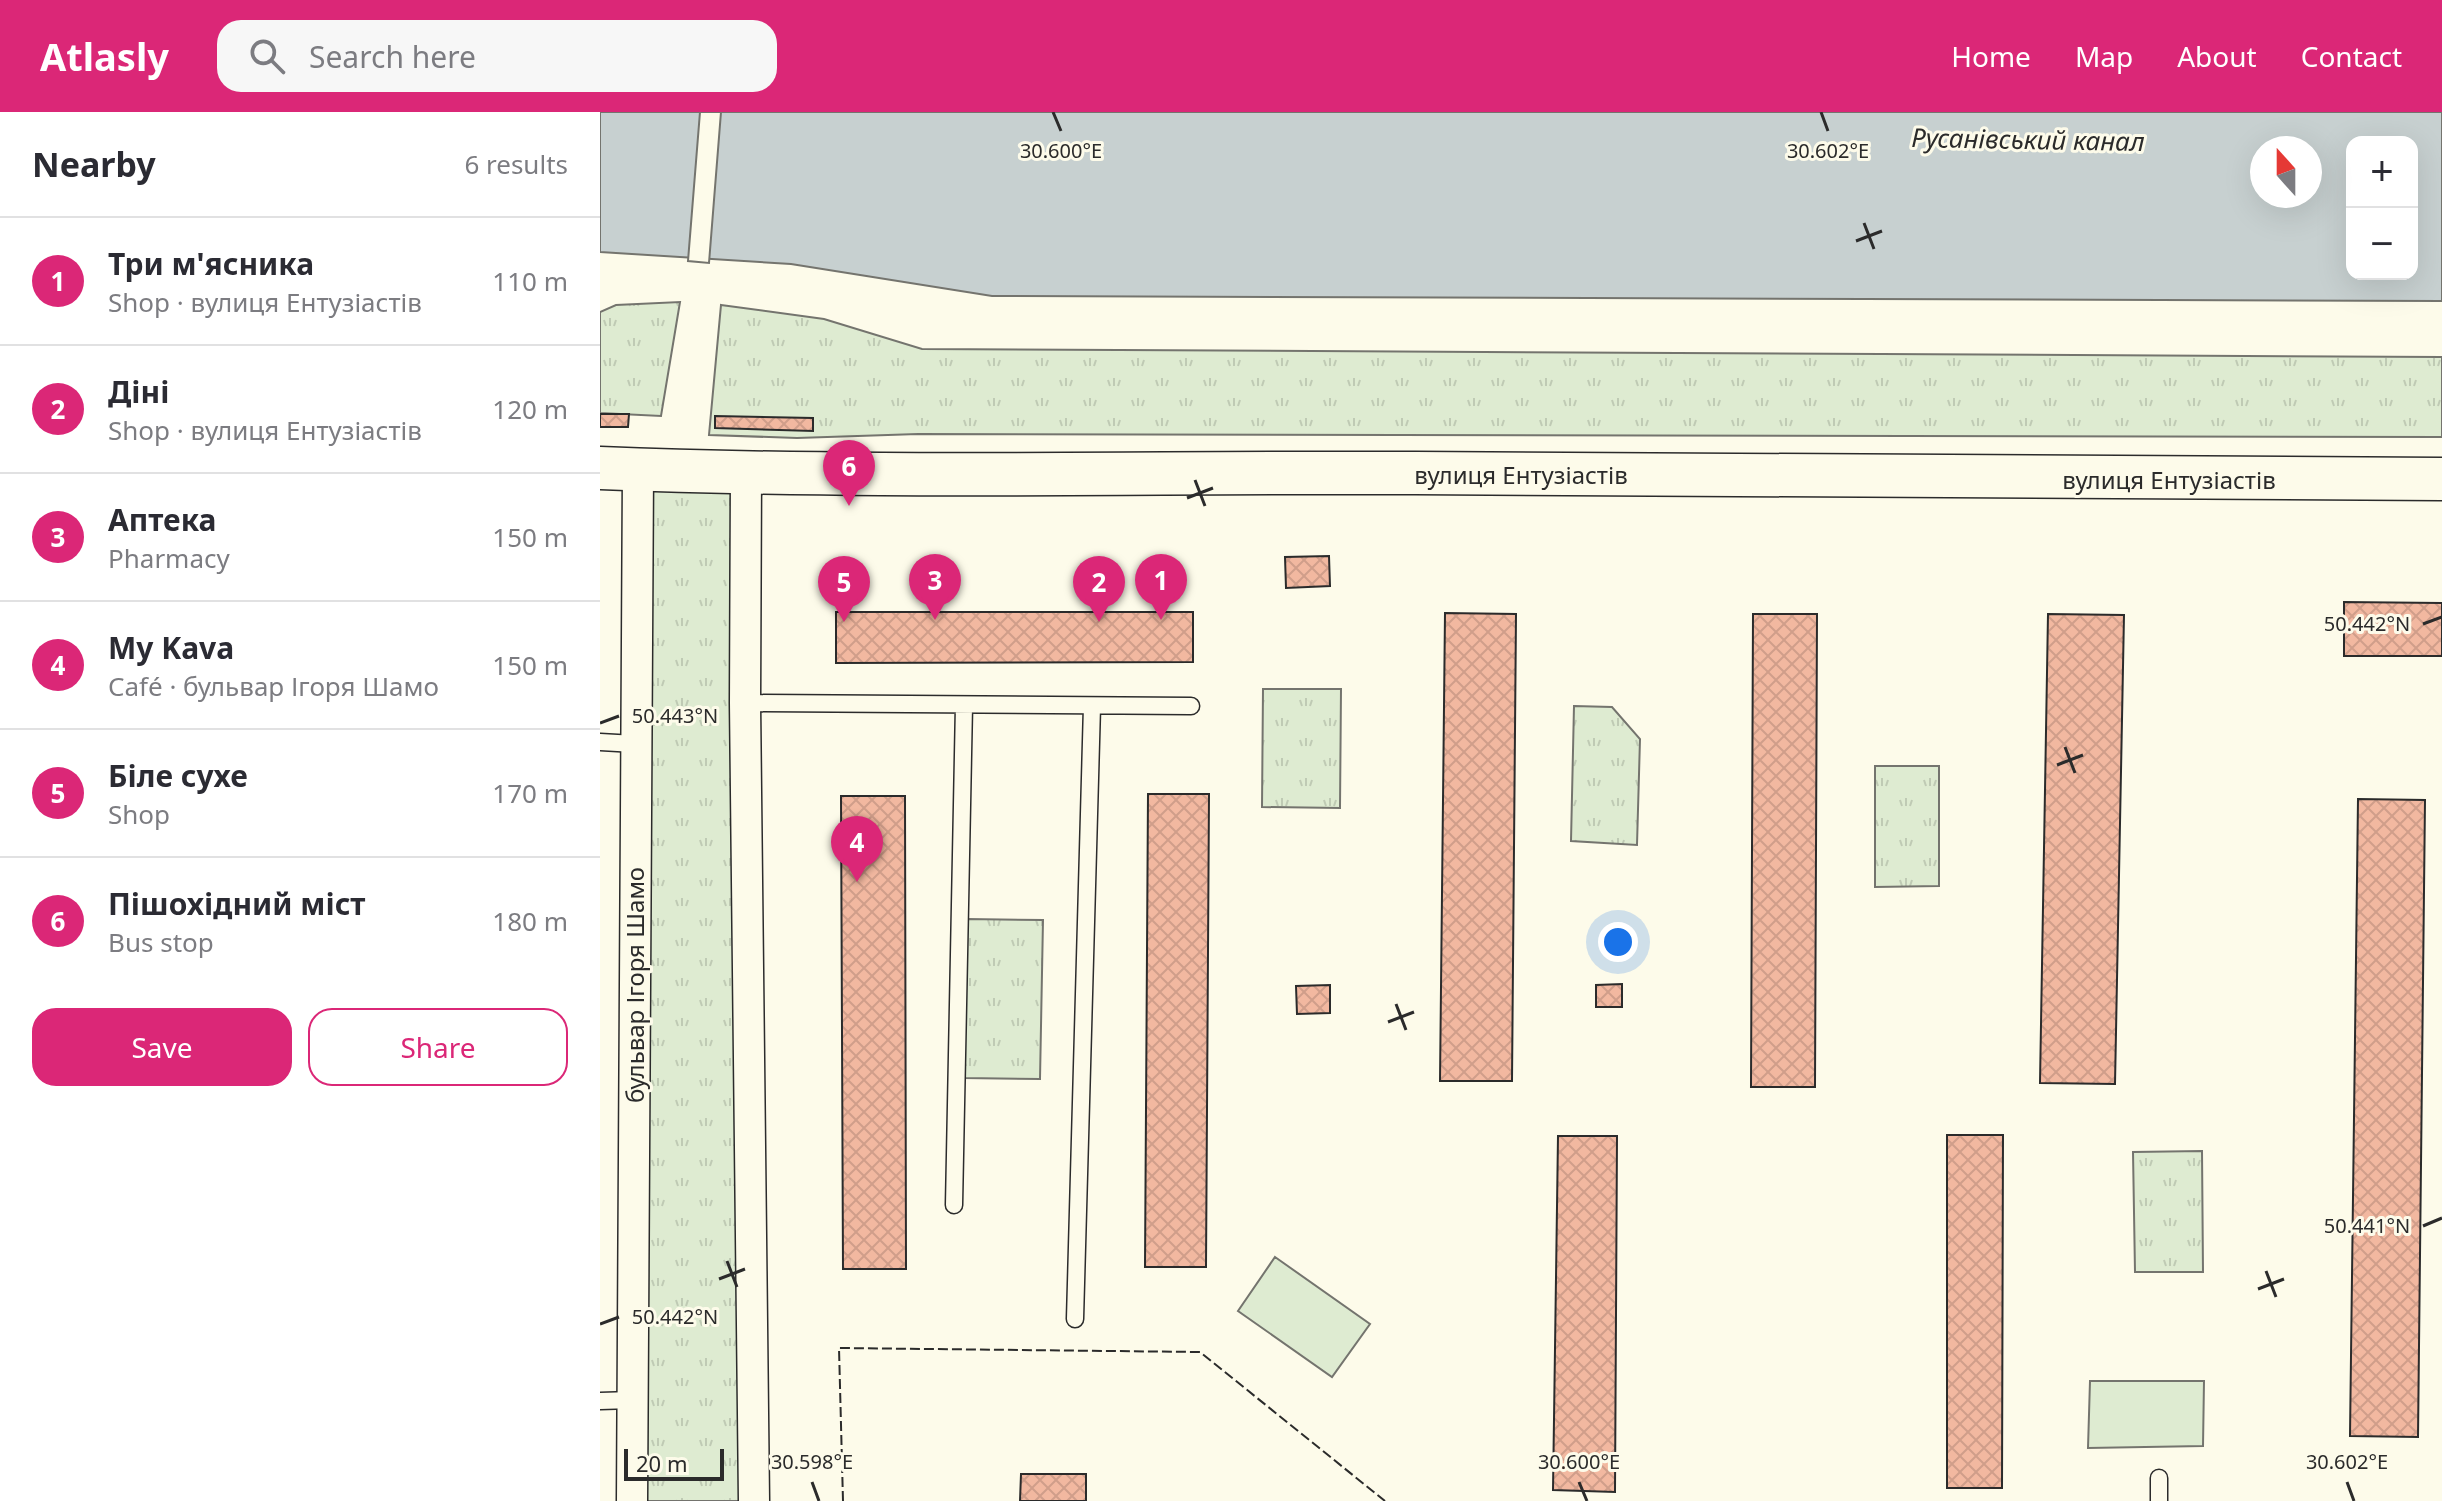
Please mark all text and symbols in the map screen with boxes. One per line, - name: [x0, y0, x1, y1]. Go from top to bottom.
- search box: [217, 20, 777, 92]
- text: Atlasly: [40, 30, 169, 82]
- icon: search: [245, 34, 289, 78]
- text: Search here: [309, 36, 476, 77]
- text: Home: [1951, 37, 2031, 75]
- text: Map: [2075, 37, 2133, 75]
- text: About: [2177, 37, 2257, 75]
- text: Contact: [2301, 37, 2402, 75]
- water label: Русанівський канал: [1911, 119, 2145, 159]
- north arrow: [2250, 136, 2322, 208]
- map controls: [2346, 136, 2418, 280]
- button: +: [2346, 136, 2418, 208]
- text: 30.600°E: [1020, 137, 1102, 164]
- text: 30.602°E: [1787, 137, 1869, 164]
- text: Nearby: [32, 141, 156, 187]
- text: 6 results: [464, 146, 568, 182]
- button: −: [2346, 208, 2418, 280]
- text: Три м'ясника: [108, 243, 314, 284]
- text: 1: [51, 263, 65, 299]
- text: 110 m: [492, 263, 568, 299]
- text: Shop · вулиця Ентузіастів: [108, 284, 422, 320]
- text: Діні: [108, 371, 169, 412]
- text: 2: [51, 391, 65, 427]
- text: 120 m: [492, 391, 568, 427]
- text: Shop · вулиця Ентузіастів: [108, 412, 422, 448]
- pin: 6: [823, 440, 875, 506]
- street label: вулиця Ентузіастів: [1414, 458, 1628, 491]
- street label: вулиця Ентузіастів: [2062, 463, 2276, 496]
- text: Аптека: [108, 499, 216, 540]
- text: 3: [51, 519, 65, 555]
- text: 150 m: [492, 519, 568, 555]
- text: Pharmacy: [108, 540, 230, 576]
- pin: 3: [909, 554, 961, 620]
- pin: 1: [1135, 554, 1187, 620]
- pin: 5: [818, 556, 870, 622]
- pin: 2: [1073, 556, 1125, 622]
- text: 50.442°N: [2324, 610, 2410, 637]
- text: My Kava: [108, 627, 234, 668]
- text: 4: [51, 647, 65, 683]
- text: 150 m: [492, 647, 568, 683]
- text: Café · бульвар Ігоря Шамо: [108, 668, 439, 704]
- text: 50.443°N: [632, 702, 718, 729]
- text: Біле сухе: [108, 755, 248, 796]
- text: 5: [51, 775, 65, 811]
- text: 170 m: [492, 775, 568, 811]
- text: Shop: [108, 796, 170, 832]
- pin: 4: [831, 816, 883, 882]
- street label: бульвар Ігоря Шамо: [618, 867, 651, 1103]
- text: Пішохідний міст: [108, 883, 366, 924]
- text: 6: [51, 903, 65, 939]
- text: 180 m: [492, 903, 568, 939]
- your location: [1598, 922, 1638, 962]
- text: Bus stop: [108, 924, 214, 960]
- button: Save: [32, 1008, 292, 1086]
- button: Share: [308, 1008, 568, 1086]
- text: 50.441°N: [2324, 1212, 2410, 1239]
- text: 50.442°N: [632, 1303, 718, 1330]
- scale bar: [624, 1445, 724, 1481]
- text: 20 m: [636, 1448, 687, 1478]
- text: 30.598°E: [771, 1448, 853, 1475]
- text: 30.600°E: [1538, 1448, 1620, 1475]
- text: 30.602°E: [2306, 1448, 2388, 1475]

